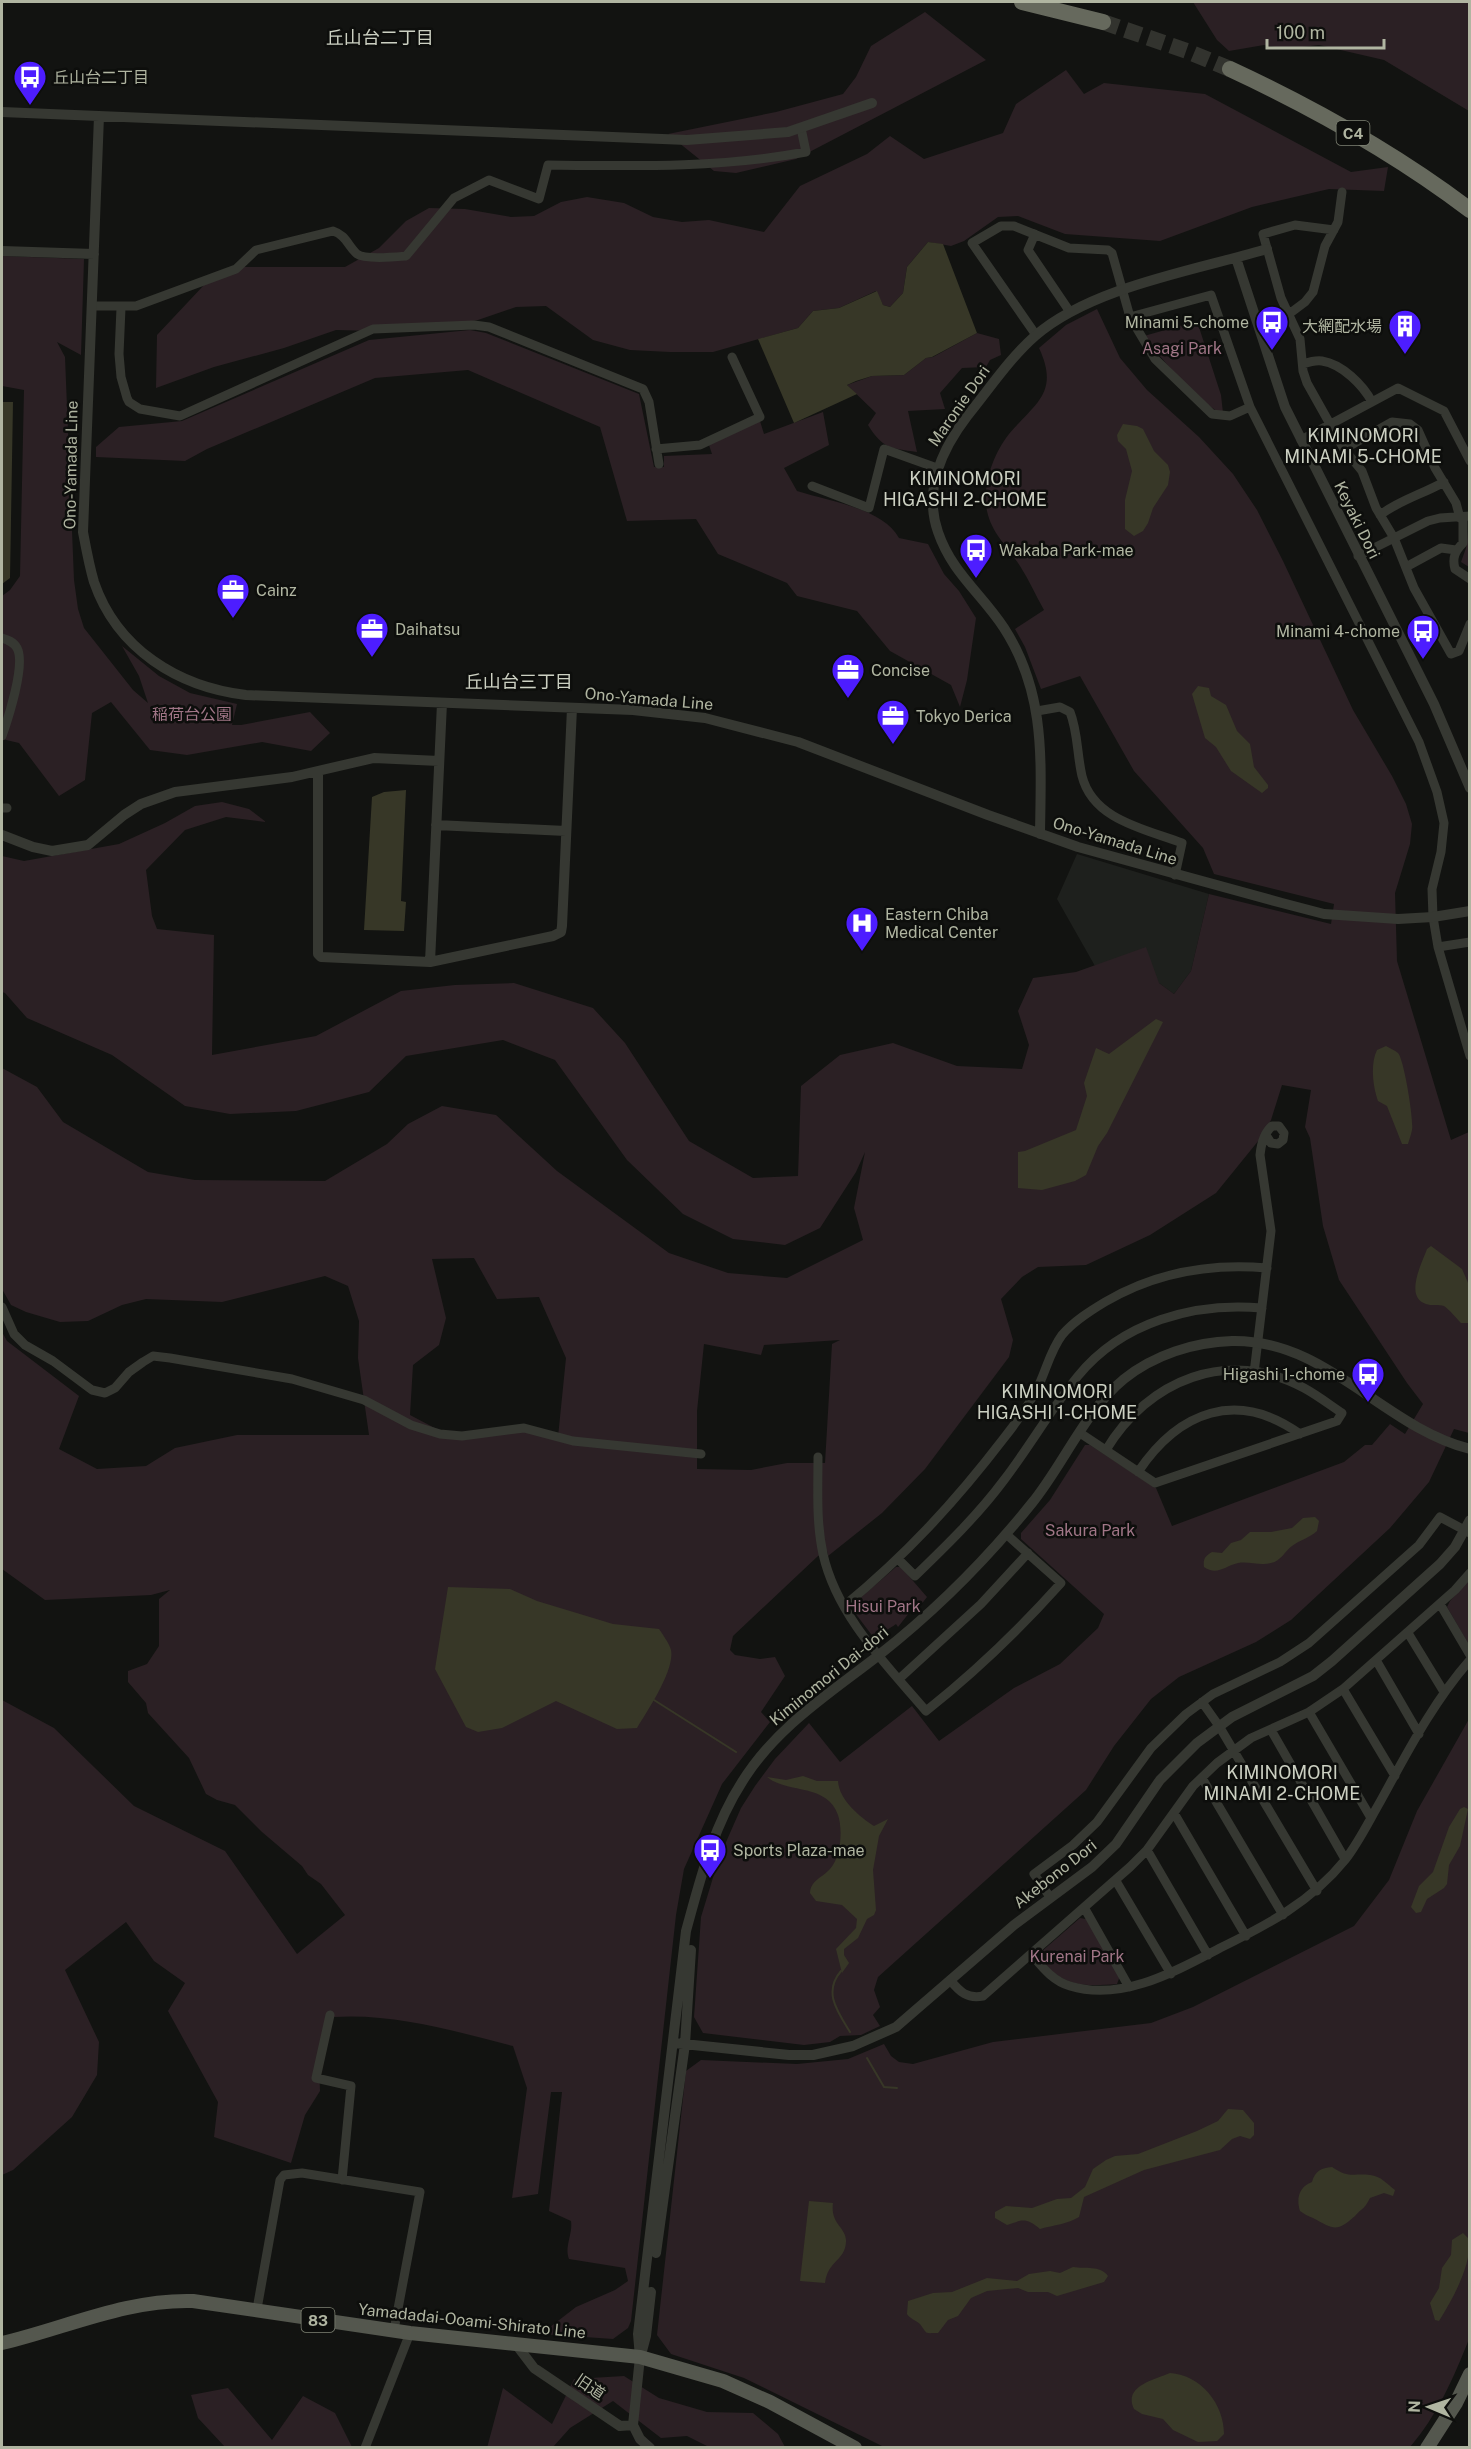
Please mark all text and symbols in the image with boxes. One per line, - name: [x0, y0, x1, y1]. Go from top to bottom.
- scale bar: [1267, 12, 1384, 50]
- text: 100 m: [1276, 22, 1325, 43]
- district label: 丘山台二丁目: [326, 27, 434, 48]
- bus stop icon: 丘山台二丁目: [12, 59, 48, 106]
- place label: 丘山台二丁目: [53, 68, 149, 87]
- road number: C4: [1336, 121, 1370, 145]
- bus stop icon: Minami 5-chome: [1254, 304, 1290, 351]
- building icon: 大網配水場: [1387, 308, 1423, 355]
- place label: Minami 5-chome: [1125, 313, 1249, 332]
- place label: 大網配水場: [1302, 317, 1382, 336]
- park label: Asagi Park: [1142, 339, 1222, 358]
- street label: Maronie Dori: [924, 362, 994, 450]
- street label: Ono-Yamada Line: [60, 400, 82, 530]
- district label: KIMINOMORI MINAMI 5-CHOME: [1284, 425, 1442, 467]
- district label: KIMINOMORI HIGASHI 2-CHOME: [883, 468, 1047, 510]
- street label: Keyaki Dori: [1330, 478, 1384, 562]
- bus stop icon: Wakaba Park-mae: [958, 532, 994, 579]
- place label: Wakaba Park-mae: [999, 541, 1134, 560]
- office icon: Cainz: [215, 572, 251, 619]
- place label: Cainz: [256, 581, 297, 600]
- office icon: Daihatsu: [354, 611, 390, 658]
- bus stop icon: Minami 4-chome: [1405, 613, 1441, 660]
- place label: Daihatsu: [395, 620, 460, 639]
- place label: Minami 4-chome: [1276, 622, 1400, 641]
- office icon: Concise: [830, 652, 866, 699]
- place label: Concise: [871, 661, 930, 680]
- district label: 丘山台三丁目: [465, 671, 573, 692]
- street label: Ono-Yamada Line: [584, 684, 714, 714]
- office icon: Tokyo Derica: [875, 698, 911, 745]
- park label: 稲荷台公園: [152, 705, 232, 724]
- place label: Tokyo Derica: [916, 707, 1012, 726]
- street label: Ono-Yamada Line: [1051, 813, 1179, 869]
- hospital icon: Eastern Chiba Medical Center: [844, 905, 880, 952]
- place label: Eastern Chiba Medical Center: [885, 905, 998, 942]
- bus stop icon: Higashi 1-chome: [1350, 1356, 1386, 1403]
- place label: Higashi 1-chome: [1223, 1365, 1345, 1384]
- district label: KIMINOMORI HIGASHI 1-CHOME: [977, 1381, 1137, 1423]
- park label: Sakura Park: [1045, 1521, 1135, 1540]
- park label: Hisui Park: [845, 1597, 921, 1616]
- street label: Kiminomori Dai-dori: [766, 1622, 892, 1730]
- district label: KIMINOMORI MINAMI 2-CHOME: [1204, 1762, 1360, 1804]
- bus stop icon: Sports Plaza-mae: [692, 1832, 728, 1879]
- street label: Akebono Dori: [1010, 1836, 1100, 1912]
- place label: Sports Plaza-mae: [733, 1841, 865, 1860]
- park label: Kurenai Park: [1029, 1947, 1125, 1966]
- street label: Yamadadai-Ooami-Shirato Line: [357, 2300, 587, 2342]
- road number: 83: [302, 2308, 334, 2332]
- street label: 旧道: [571, 2370, 609, 2404]
- north arrow: [1399, 2377, 1459, 2437]
- text: N: [1405, 2400, 1424, 2413]

